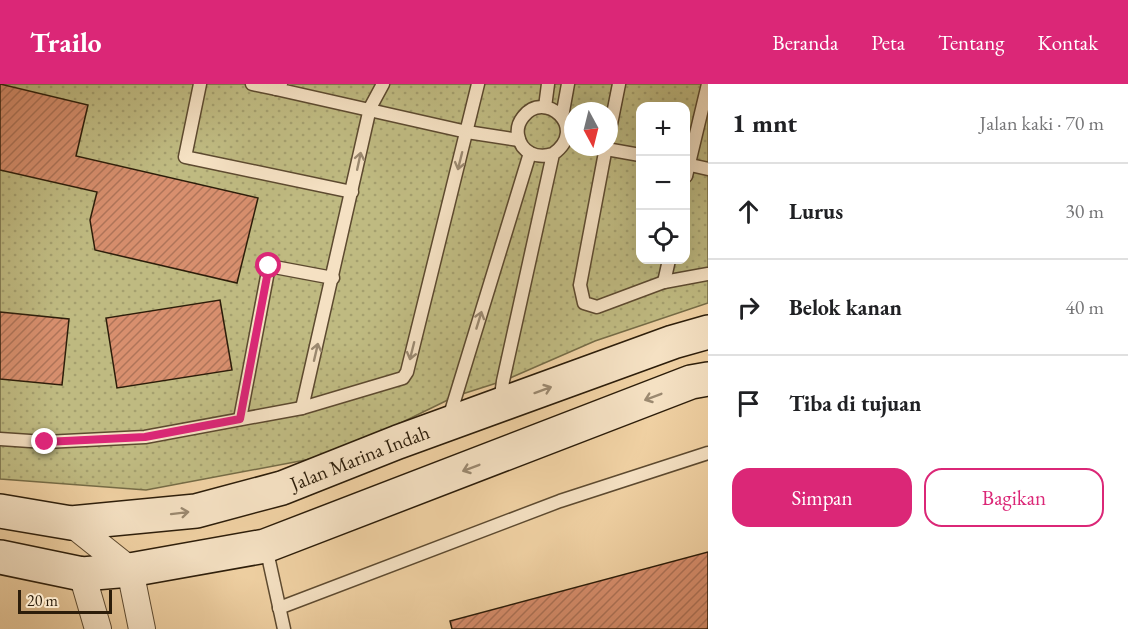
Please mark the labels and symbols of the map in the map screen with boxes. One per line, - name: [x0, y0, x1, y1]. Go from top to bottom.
- north arrow: [564, 102, 618, 156]
- one-way arrow: [354, 152, 365, 172]
- one-way arrow: [453, 152, 465, 171]
- route start: [255, 252, 281, 278]
- one-way arrow: [474, 311, 485, 330]
- one-way arrow: [406, 341, 418, 360]
- one-way arrow: [310, 342, 322, 361]
- one-way arrow: [533, 384, 552, 395]
- one-way arrow: [644, 392, 662, 403]
- street label: Jalan Marina Indah: [284, 419, 433, 497]
- route end: [31, 428, 57, 454]
- one-way arrow: [462, 463, 481, 474]
- one-way arrow: [169, 507, 189, 518]
- scale bar: [18, 587, 112, 614]

